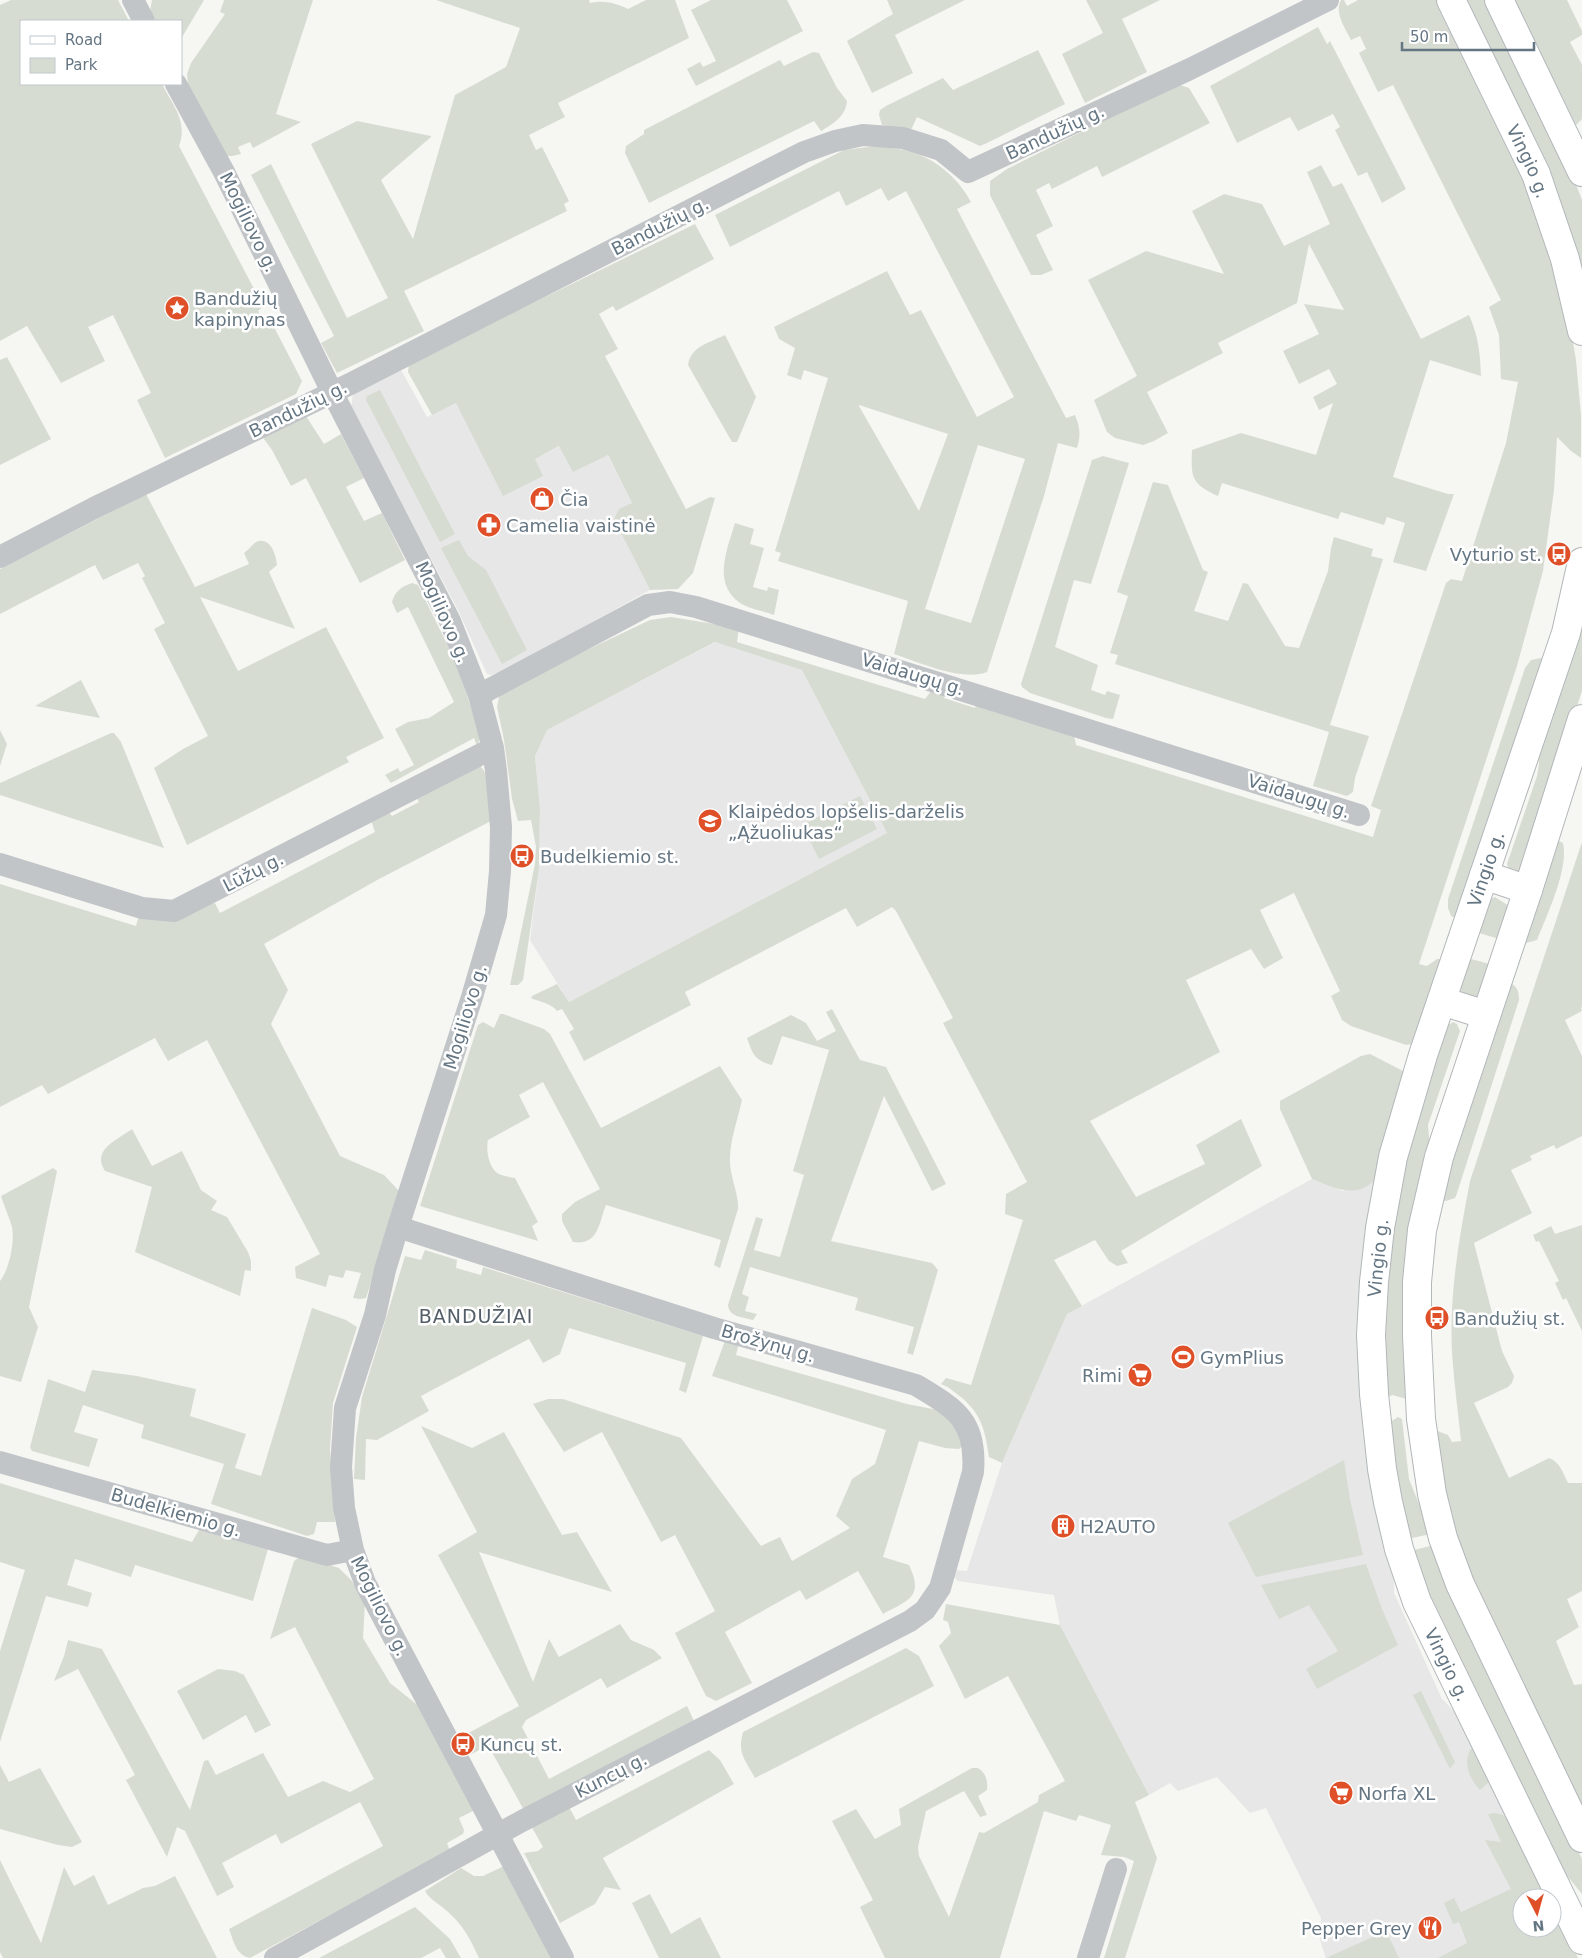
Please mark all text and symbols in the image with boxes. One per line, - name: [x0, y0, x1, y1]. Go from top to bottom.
- legend: [20, 20, 182, 85]
- scale bar: [1402, 20, 1534, 52]
- text: 50 m: [1410, 28, 1448, 46]
- text: Road: [65, 31, 103, 49]
- text: Park: [65, 56, 98, 74]
- street label: Bandužių g.: [1002, 100, 1108, 164]
- street label: Vingio g.: [1503, 121, 1554, 201]
- street label: Mogiliovo g.: [216, 169, 282, 275]
- street label: Bandužių g.: [608, 193, 712, 259]
- place label: Bandužių kapinynas: [194, 288, 285, 330]
- place icon: Bandužių kapinynas: [164, 295, 190, 321]
- street label: Bandužių g.: [246, 376, 350, 442]
- shop icon: Čia: [529, 486, 555, 512]
- place label: Čia: [560, 489, 589, 510]
- pharmacy icon: Camelia vaistinė: [476, 512, 502, 538]
- place label: Camelia vaistinė: [506, 515, 656, 536]
- bus stop icon: Vyturio st.: [1546, 541, 1572, 567]
- place label: Vyturio st.: [1450, 544, 1542, 565]
- street label: Mogiliovo g.: [411, 558, 475, 666]
- street label: Vaidaugų g.: [859, 648, 967, 700]
- street label: Vaidaugų g.: [1245, 770, 1353, 822]
- place label: Klaipėdos lopšelis-darželis „Ąžuoliukas“: [728, 801, 964, 843]
- school or university icon: Klaipėdos lopšelis-darželis „Ąžuoliukas“: [697, 808, 723, 834]
- street label: Vingio g.: [1463, 828, 1509, 910]
- bus stop icon: Budelkiemio st.: [509, 843, 535, 869]
- place label: Budelkiemio st.: [540, 846, 679, 867]
- street label: Lūžų g.: [219, 848, 287, 896]
- street label: Mogiliovo g.: [439, 962, 491, 1072]
- street label: Vingio g.: [1363, 1218, 1393, 1298]
- district label: BANDUŽIAI: [419, 1305, 533, 1327]
- bus stop icon: Bandužių st.: [1424, 1305, 1450, 1331]
- place label: Bandužių st.: [1454, 1308, 1565, 1329]
- street label: Brožynų g.: [719, 1320, 817, 1366]
- sports icon: GymPlius: [1170, 1344, 1196, 1370]
- place label: GymPlius: [1200, 1347, 1284, 1368]
- supermarket icon: Rimi: [1127, 1362, 1153, 1388]
- place label: Rimi: [1082, 1365, 1122, 1386]
- street label: Budelkiemio g.: [109, 1483, 243, 1541]
- building icon: H2AUTO: [1050, 1513, 1076, 1539]
- place label: H2AUTO: [1080, 1516, 1156, 1537]
- street label: Mogiliovo g.: [347, 1553, 413, 1659]
- street label: Vingio g.: [1421, 1624, 1474, 1704]
- bus stop icon: Kuncų st.: [450, 1731, 476, 1757]
- place label: Kuncų st.: [480, 1734, 563, 1755]
- street label: Kuncų g.: [572, 1748, 650, 1802]
- supermarket icon: Norfa XL: [1328, 1780, 1354, 1806]
- place label: Norfa XL: [1358, 1783, 1435, 1804]
- north arrow: [1512, 1888, 1562, 1938]
- restaurant icon: Pepper Grey: [1417, 1915, 1443, 1941]
- text: N: [1532, 1917, 1545, 1934]
- place label: Pepper Grey: [1301, 1918, 1412, 1939]

